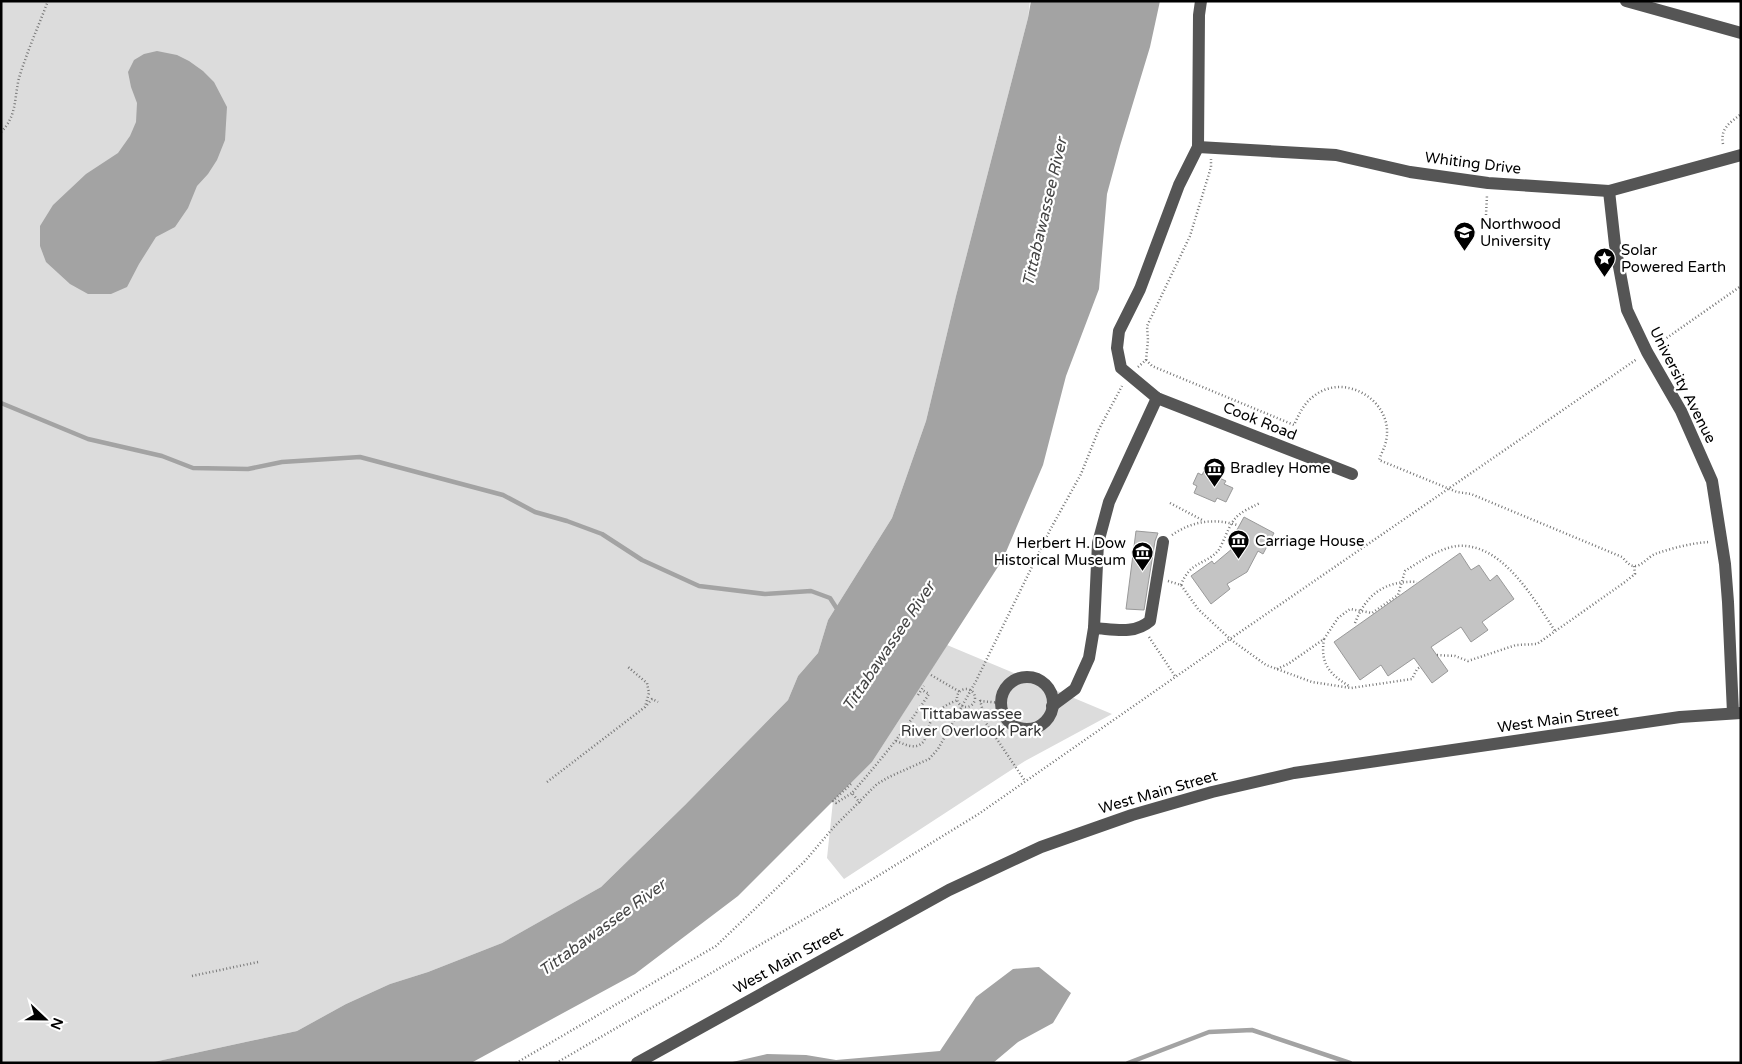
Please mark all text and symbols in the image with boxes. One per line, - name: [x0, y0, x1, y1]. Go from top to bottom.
- water label: Tittabawassee River: [1018, 134, 1072, 288]
- street label: Whiting Drive: [1424, 148, 1522, 178]
- place label: Northwood University: [1480, 215, 1561, 250]
- school or university icon: Northwood University: [1452, 221, 1476, 252]
- place label: Solar Powered Earth: [1621, 241, 1726, 276]
- place icon: Solar Powered Earth: [1593, 247, 1617, 278]
- street label: University Avenue: [1646, 324, 1720, 446]
- street label: Cook Road: [1220, 398, 1300, 444]
- museum icon: Bradley Home: [1202, 456, 1226, 487]
- place label: Bradley Home: [1230, 459, 1331, 477]
- museum icon: Carriage House: [1227, 529, 1251, 560]
- place label: Carriage House: [1255, 532, 1364, 550]
- place label: Herbert H. Dow Historical Museum: [994, 534, 1126, 569]
- museum icon: Herbert H. Dow Historical Museum: [1130, 540, 1154, 571]
- water label: Tittabawassee River: [838, 576, 941, 715]
- street label: West Main Street: [1496, 702, 1620, 736]
- park label: Tittabawassee River Overlook Park: [901, 705, 1041, 740]
- street label: West Main Street: [1097, 766, 1220, 818]
- water label: Tittabawassee River: [535, 874, 671, 981]
- street label: West Main Street: [730, 922, 846, 998]
- north arrow: [20, 994, 70, 1044]
- text: N: [47, 1015, 67, 1032]

